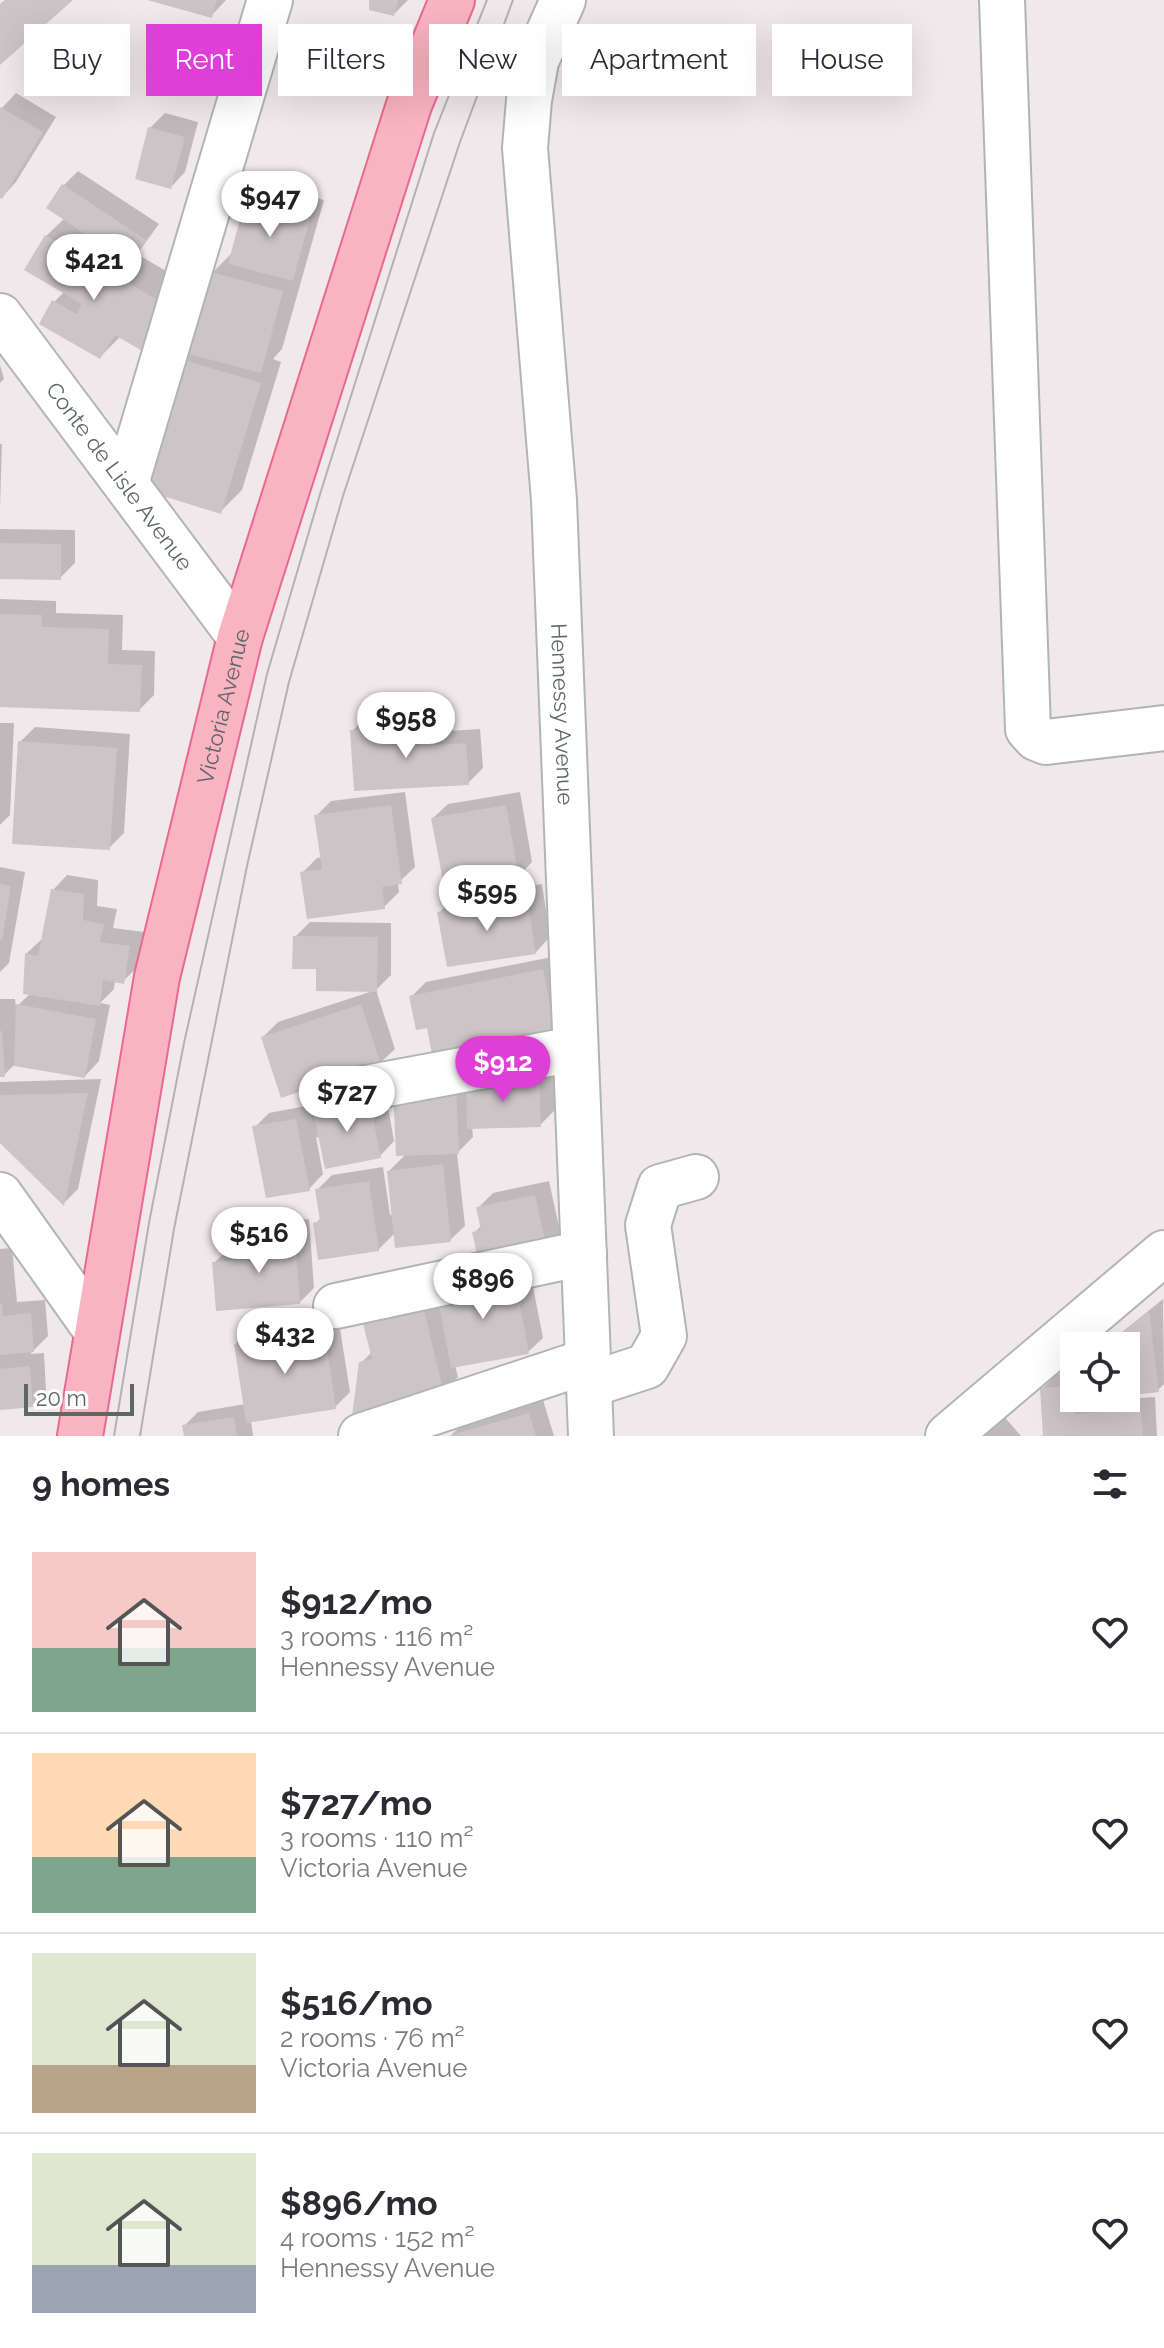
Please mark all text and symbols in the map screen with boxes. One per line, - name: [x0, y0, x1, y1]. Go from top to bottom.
- chip: Buy: [24, 24, 130, 96]
- chip: Rent: [146, 24, 262, 96]
- chip: Filters: [278, 24, 413, 96]
- chip: New: [429, 24, 546, 96]
- chip: Apartment: [562, 24, 756, 96]
- chip: House: [772, 24, 912, 96]
- pin: $947: [223, 171, 317, 239]
- text: $947: [239, 182, 301, 212]
- pin: $421: [47, 234, 141, 302]
- text: $421: [65, 245, 123, 275]
- street label: Conte de Lisle Avenue: [41, 377, 199, 575]
- street label: Hennessy Avenue: [546, 623, 579, 806]
- street label: Victoria Avenue: [192, 625, 255, 787]
- pin: $958: [359, 692, 453, 760]
- text: $958: [375, 703, 437, 733]
- pin: $595: [440, 865, 534, 933]
- text: $595: [457, 876, 517, 906]
- pin: $912: [456, 1036, 550, 1104]
- text: $912: [473, 1047, 533, 1077]
- pin: $727: [300, 1066, 394, 1134]
- text: $727: [317, 1077, 377, 1107]
- pin: $516: [212, 1207, 306, 1275]
- text: $516: [229, 1218, 289, 1248]
- pin: $896: [436, 1253, 530, 1321]
- text: $896: [451, 1264, 515, 1294]
- pin: $432: [238, 1308, 332, 1376]
- text: $432: [255, 1319, 315, 1349]
- map controls: [1060, 1332, 1140, 1412]
- button: locate: [1060, 1332, 1140, 1412]
- scale bar: [24, 1380, 134, 1416]
- text: 20 m: [36, 1385, 87, 1411]
- icon: filters: [1088, 1462, 1132, 1506]
- text: 9 homes: [32, 1464, 170, 1504]
- text: $912/mo: [280, 1582, 432, 1622]
- icon: home: [96, 1584, 192, 1680]
- icon: heart: [1088, 1610, 1132, 1654]
- text: 3 rooms · 116 m²: [280, 1622, 473, 1652]
- text: Hennessy Avenue: [280, 1652, 495, 1682]
- text: $727/mo: [280, 1783, 432, 1823]
- icon: home: [96, 1785, 192, 1881]
- icon: heart: [1088, 1811, 1132, 1855]
- text: 3 rooms · 110 m²: [280, 1823, 474, 1853]
- text: Victoria Avenue: [280, 1853, 468, 1883]
- text: $516/mo: [280, 1983, 433, 2023]
- icon: home: [96, 1985, 192, 2081]
- icon: heart: [1088, 2011, 1132, 2055]
- text: 2 rooms · 76 m²: [280, 2023, 465, 2053]
- text: Victoria Avenue: [280, 2053, 468, 2083]
- text: $896/mo: [280, 2183, 438, 2223]
- icon: home: [96, 2185, 192, 2281]
- icon: heart: [1088, 2211, 1132, 2255]
- text: 4 rooms · 152 m²: [280, 2223, 475, 2253]
- text: Hennessy Avenue: [280, 2253, 495, 2283]

